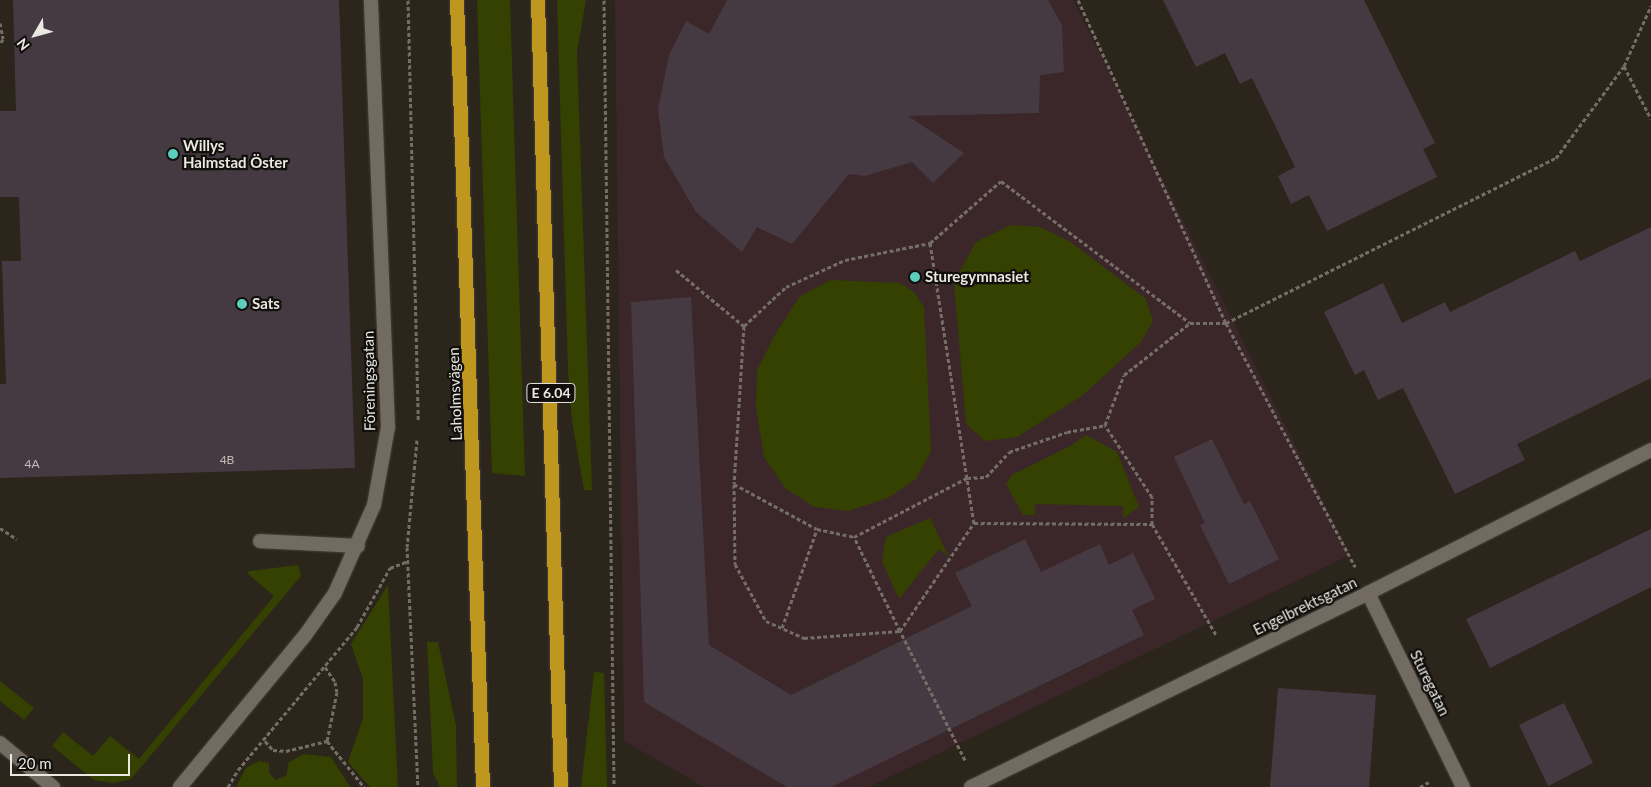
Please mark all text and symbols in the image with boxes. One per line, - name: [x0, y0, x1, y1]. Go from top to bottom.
- north arrow: [10, 10, 60, 60]
- text: N: [13, 35, 33, 54]
- place label: Willys Halmstad Öster: [183, 136, 288, 171]
- marker: Willys Halmstad Öster: [167, 148, 179, 160]
- place label: Sturegymnasiet: [925, 268, 1029, 286]
- marker: Sturegymnasiet: [909, 271, 921, 283]
- place label: Sats: [252, 295, 280, 313]
- marker: Sats: [236, 298, 248, 310]
- street label: Föreningsgatan: [359, 331, 379, 431]
- street label: Laholmsvägen: [444, 347, 466, 441]
- road number: E 6.04: [526, 382, 576, 404]
- house number: 4B: [220, 453, 234, 467]
- house number: 4A: [24, 457, 40, 471]
- street label: Engelbrektsgatan: [1250, 573, 1360, 639]
- street label: Sturegatan: [1406, 647, 1454, 719]
- scale bar: [12, 744, 132, 776]
- text: 20 m: [18, 754, 52, 772]

